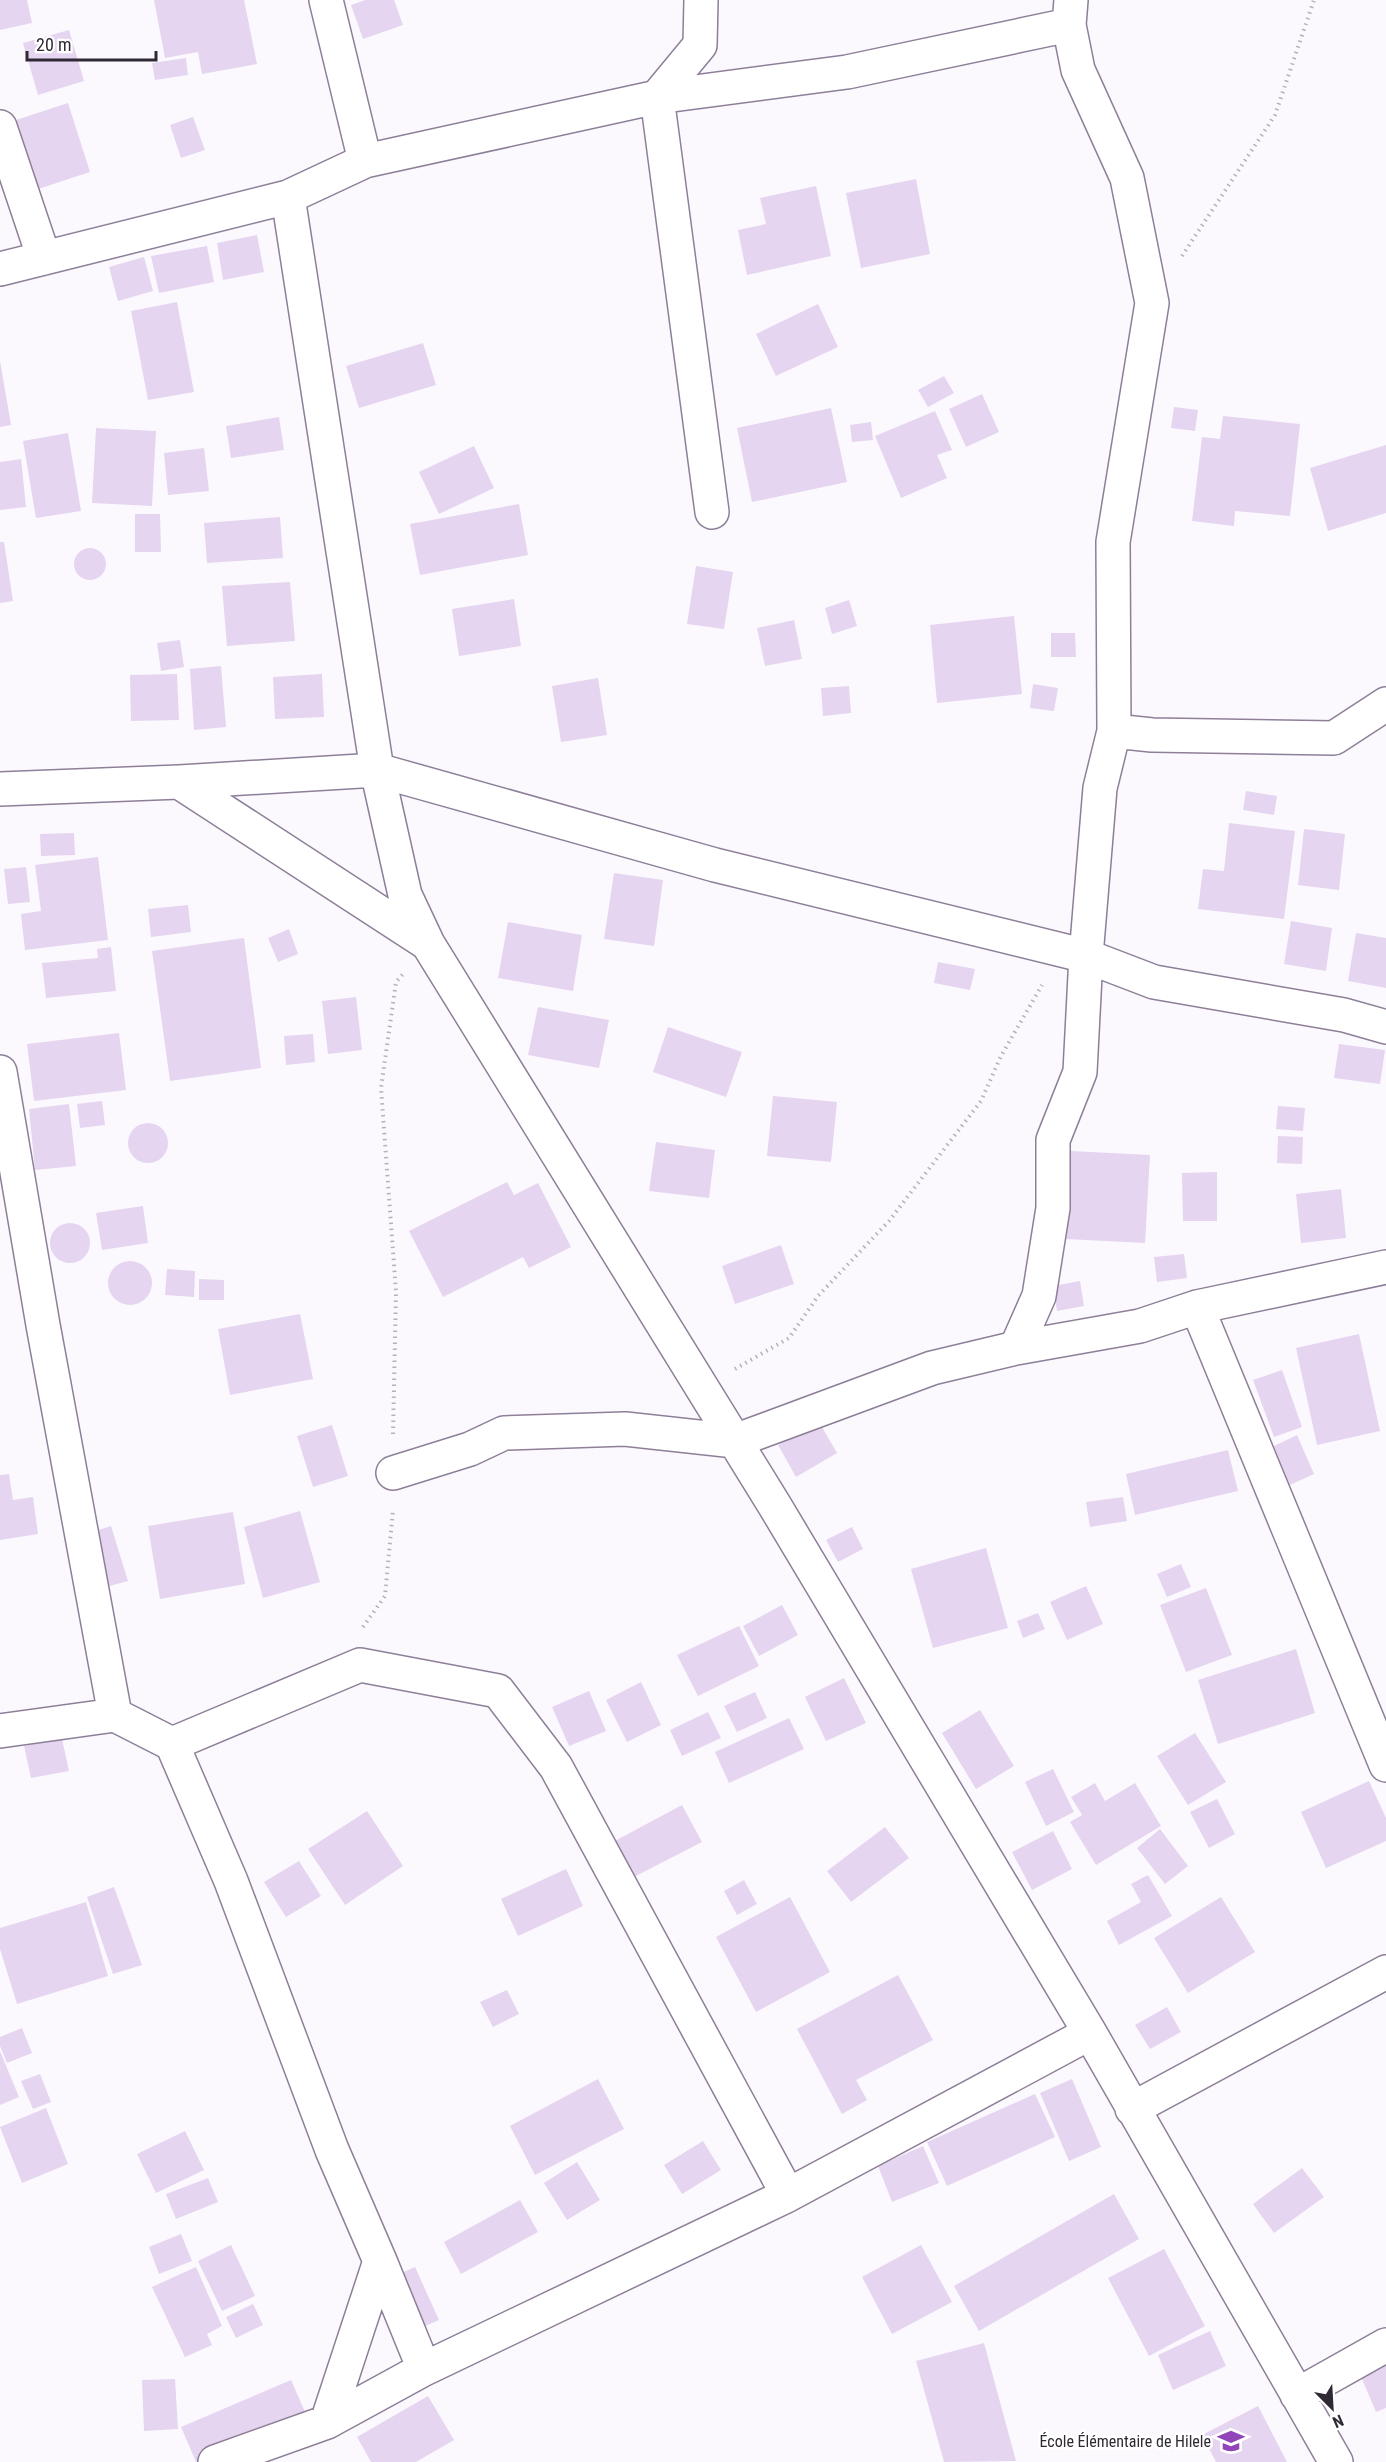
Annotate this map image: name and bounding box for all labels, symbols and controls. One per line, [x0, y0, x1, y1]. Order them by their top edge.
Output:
scale bar [27, 24, 156, 62]
text: 20 m [36, 34, 71, 55]
north arrow [1302, 2378, 1362, 2438]
text: N [1330, 2411, 1346, 2432]
school or university icon: École Élémentaire de Hilele [1216, 2426, 1246, 2456]
place label: École Élémentaire de Hilele [1039, 2432, 1211, 2451]

